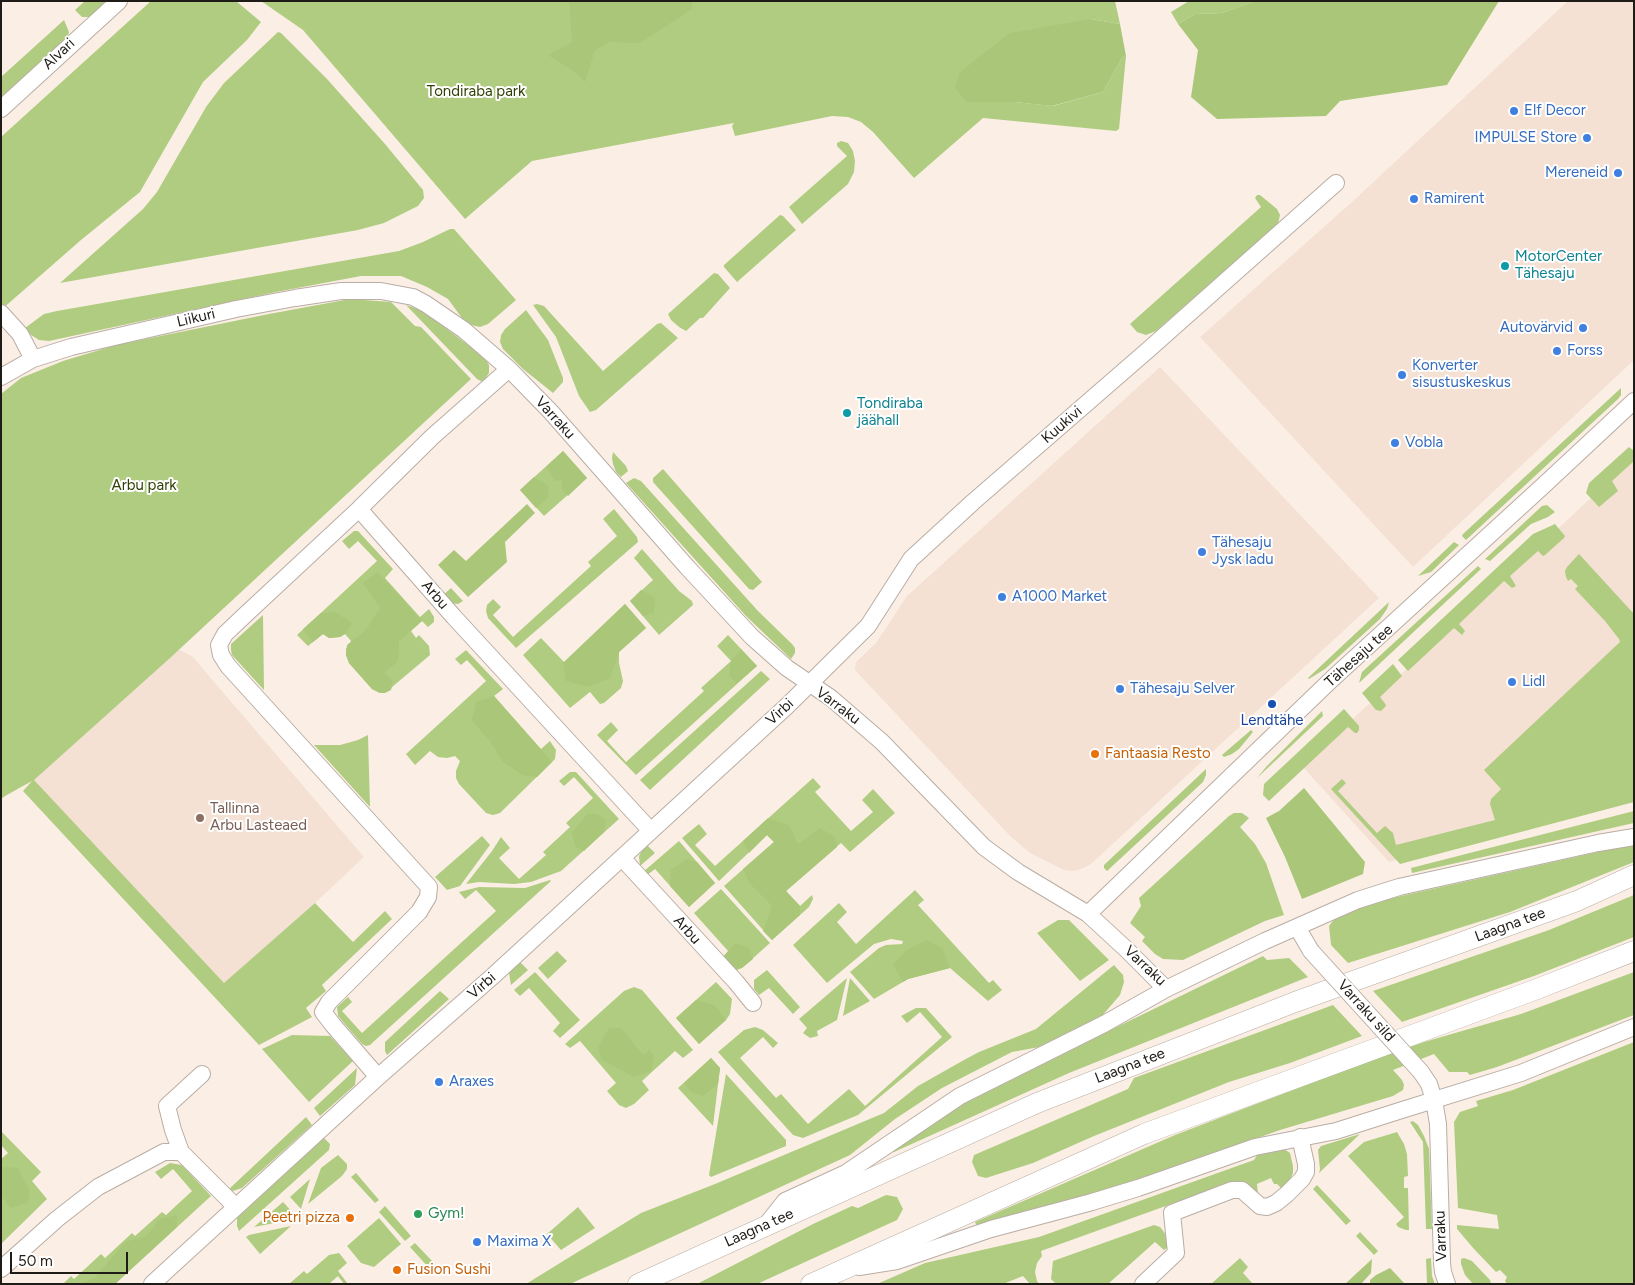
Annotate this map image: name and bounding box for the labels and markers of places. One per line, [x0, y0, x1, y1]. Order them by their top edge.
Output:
place label: Elf Decor [1524, 102, 1586, 120]
marker: Elf Decor [1508, 105, 1520, 117]
place label: IMPULSE Store [1475, 129, 1577, 147]
marker: IMPULSE Store [1581, 132, 1593, 144]
place label: Mereneid [1545, 164, 1608, 182]
marker: Mereneid [1612, 167, 1624, 179]
place label: Ramirent [1424, 190, 1485, 208]
marker: Ramirent [1408, 193, 1420, 205]
place label: MotorCenter Tähesaju [1515, 248, 1602, 283]
marker: MotorCenter Tähesaju [1499, 260, 1511, 272]
place label: Autovärvid [1500, 319, 1573, 337]
marker: Autovärvid [1577, 322, 1589, 334]
place label: Forss [1567, 342, 1603, 360]
marker: Forss [1551, 345, 1563, 357]
place label: Konverter sisustuskeskus [1412, 357, 1511, 392]
marker: Konverter sisustuskeskus [1396, 369, 1408, 381]
place label: Tondiraba jäähall [857, 395, 923, 430]
marker: Tondiraba jäähall [841, 407, 853, 419]
place label: Vobla [1405, 434, 1443, 452]
marker: Vobla [1389, 437, 1401, 449]
place label: Tähesaju Jysk ladu [1212, 534, 1274, 569]
marker: Tähesaju Jysk ladu [1196, 546, 1208, 558]
place label: A1000 Market [1012, 588, 1107, 606]
marker: A1000 Market [996, 591, 1008, 603]
place label: Lidl [1522, 673, 1545, 691]
marker: Lidl [1506, 676, 1518, 688]
place label: Tähesaju Selver [1130, 680, 1235, 698]
marker: Tähesaju Selver [1114, 683, 1126, 695]
marker: Lendtähe [1266, 698, 1278, 710]
place label: Lendtähe [1240, 712, 1304, 730]
place label: Fantaasia Resto [1105, 745, 1211, 763]
marker: Fantaasia Resto [1089, 748, 1101, 760]
place label: Tallinna Arbu Lasteaed [210, 800, 307, 835]
marker: Tallinna Arbu Lasteaed [194, 812, 206, 824]
place label: Araxes [449, 1073, 494, 1091]
marker: Araxes [433, 1076, 445, 1088]
place label: Gym! [428, 1205, 465, 1223]
marker: Gym! [412, 1208, 424, 1220]
place label: Peetri pizza [262, 1209, 340, 1227]
marker: Peetri pizza [344, 1212, 356, 1224]
place label: Maxima X [487, 1233, 551, 1251]
marker: Maxima X [471, 1236, 483, 1248]
place label: Fusion Sushi [407, 1261, 491, 1279]
marker: Fusion Sushi [391, 1264, 403, 1276]

